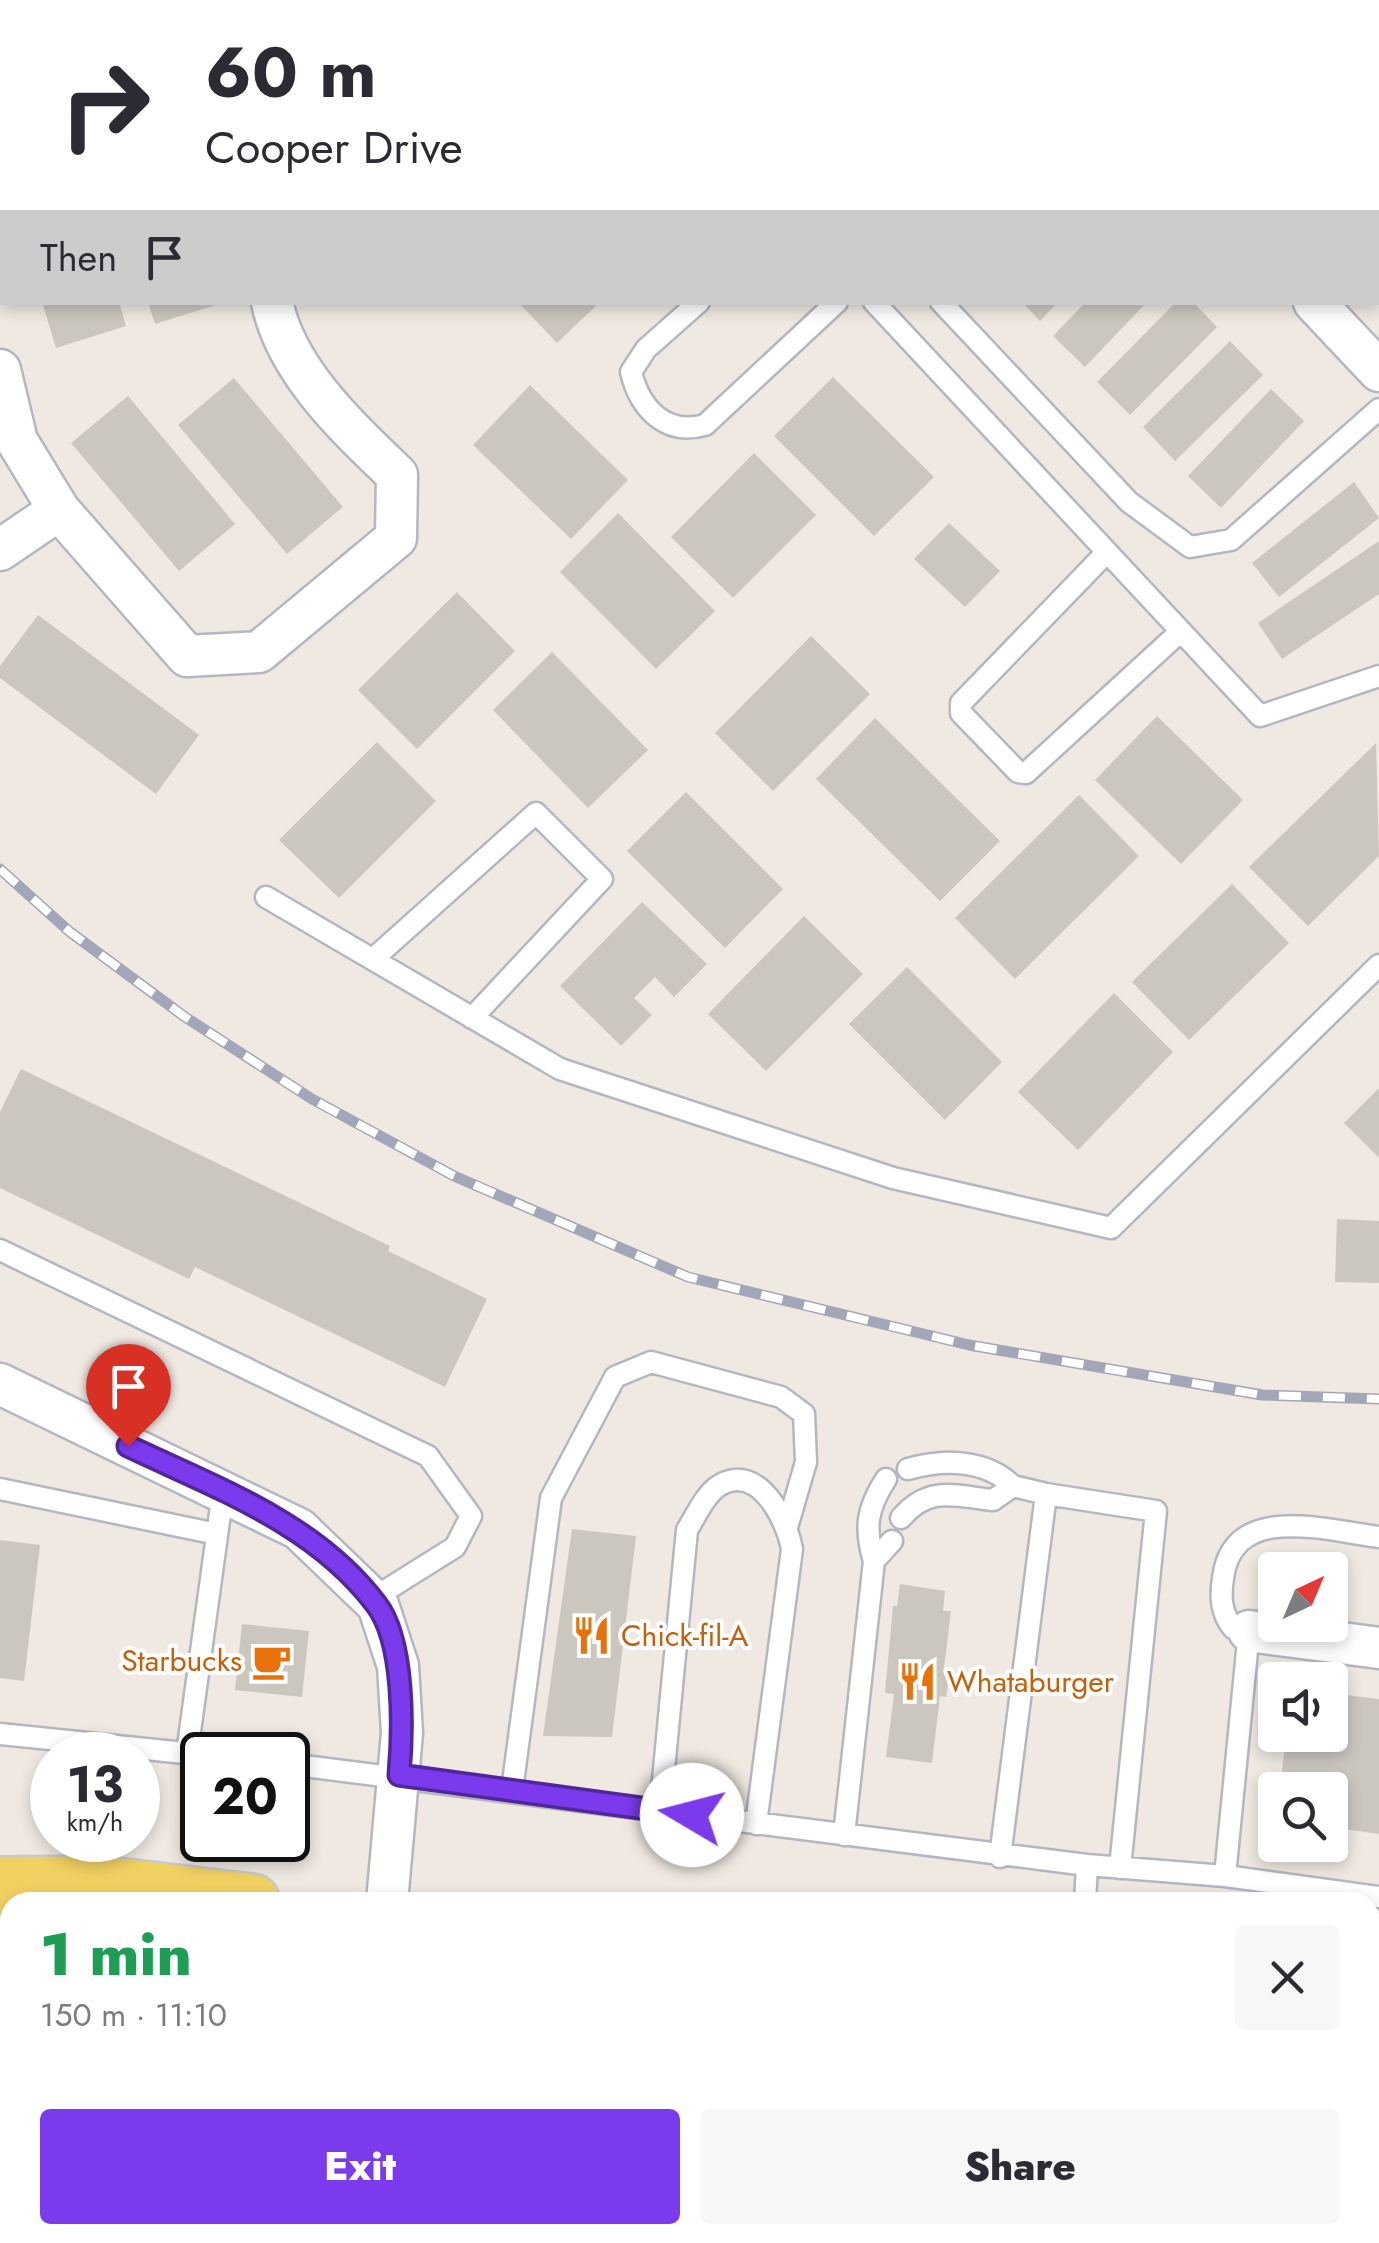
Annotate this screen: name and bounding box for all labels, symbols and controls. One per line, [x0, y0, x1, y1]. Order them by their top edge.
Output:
text: 60 m [205, 22, 377, 123]
icon: right [40, 40, 170, 170]
text: Cooper Drive [205, 115, 463, 180]
text: Then [40, 230, 117, 285]
icon: arrive [137, 230, 192, 285]
pin [86, 1344, 171, 1447]
icon: arrive [101, 1359, 156, 1414]
north arrow [1258, 1552, 1348, 1642]
map controls [1258, 1552, 1348, 1862]
place label: Chick-fil-A [621, 1614, 749, 1657]
restaurant icon: Chick-fil-A [570, 1615, 612, 1657]
place label: Starbucks [121, 1639, 242, 1682]
cafe icon: Starbucks [251, 1640, 293, 1682]
place label: Whataburger [947, 1660, 1115, 1703]
restaurant icon: Whataburger [896, 1661, 938, 1703]
button: sound [1258, 1662, 1348, 1752]
speed limit sign: 20 [180, 1732, 310, 1862]
text: 13 [67, 1748, 123, 1821]
position arrow [640, 1763, 744, 1867]
button: search [1258, 1772, 1348, 1862]
text: km/h [67, 1804, 123, 1840]
text: 1 min [40, 1911, 192, 1998]
button: close [1235, 1925, 1340, 2030]
text: 150 m · 11:10 [40, 1992, 227, 2038]
button: Exit [40, 2109, 680, 2224]
button: Share [700, 2109, 1340, 2224]

